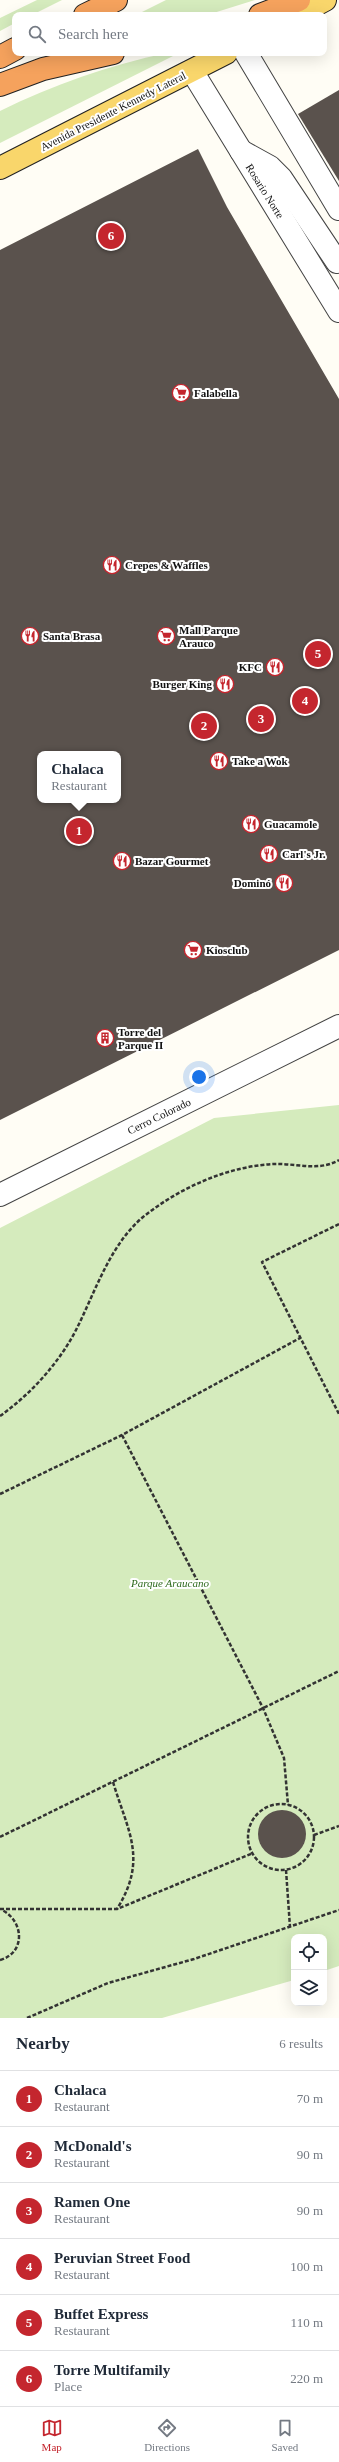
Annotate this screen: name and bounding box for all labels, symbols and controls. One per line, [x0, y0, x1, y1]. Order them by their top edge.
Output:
search box [12, 12, 327, 56]
icon: search [26, 23, 48, 45]
text: Search here [58, 26, 128, 42]
street label: Avenida Presidente Kennedy Lateral [38, 69, 188, 153]
street label: Rosario Norte [243, 162, 287, 221]
pin: 6 [98, 221, 124, 251]
supermarket icon: Falabella [171, 383, 191, 403]
place label: Falabella [194, 387, 238, 399]
restaurant icon: Crepes & Waffles [102, 555, 122, 575]
place label: Crepes & Waffles [125, 559, 208, 571]
place label: Mall Parque Arauco [179, 624, 238, 649]
restaurant icon: Santa Brasa [20, 626, 40, 646]
supermarket icon: Mall Parque Arauco [156, 626, 176, 646]
place label: Santa Brasa [43, 630, 101, 642]
pin: 5 [305, 639, 331, 669]
restaurant icon: KFC [265, 657, 285, 677]
place label: KFC [239, 661, 262, 673]
restaurant icon: Burger King [215, 674, 235, 694]
place label: Burger King [153, 678, 212, 690]
pin: 4 [292, 686, 318, 716]
pin: 3 [248, 704, 274, 734]
pin: 2 [191, 711, 217, 741]
popup [37, 751, 121, 803]
restaurant icon: Take a Wok [209, 751, 229, 771]
place label: Take a Wok [232, 755, 289, 767]
text: Chalaca [51, 761, 104, 777]
text: Restaurant [51, 778, 107, 793]
restaurant icon: Guacamole [241, 814, 261, 834]
pin: 1 [66, 816, 92, 846]
place label: Guacamole [264, 818, 317, 830]
restaurant icon: Carl's Jr. [259, 844, 279, 864]
place label: Carl's Jr. [282, 848, 326, 860]
restaurant icon: Bazar Gourmet [112, 851, 132, 871]
place label: Bazar Gourmet [135, 855, 209, 867]
restaurant icon: Dominó [274, 873, 294, 893]
place label: Dominó [234, 877, 271, 889]
supermarket icon: Kiosclub [183, 940, 203, 960]
place label: Kiosclub [206, 944, 248, 956]
place label: Torre del Parque II [118, 1026, 163, 1051]
building icon: Torre del Parque II [95, 1028, 115, 1048]
your location [189, 1067, 209, 1087]
street label: Cerro Colorado [125, 1095, 193, 1136]
park label: Parque Araucano [130, 1577, 209, 1589]
map controls [291, 1934, 327, 2006]
button: locate [291, 1934, 327, 1970]
button: layers [291, 1970, 327, 2006]
text: Nearby [16, 2034, 70, 2053]
text: 6 results [279, 2036, 323, 2051]
text: Chalaca [54, 2082, 107, 2098]
text: 1 [26, 2091, 32, 2106]
text: 70 m [297, 2091, 323, 2106]
text: Restaurant [54, 2099, 110, 2114]
text: McDonald's [54, 2138, 132, 2154]
text: 2 [26, 2147, 32, 2162]
text: 90 m [297, 2147, 323, 2162]
text: Restaurant [54, 2155, 110, 2170]
text: Ramen One [54, 2194, 130, 2210]
text: 3 [26, 2203, 32, 2218]
text: 90 m [297, 2203, 323, 2218]
text: Restaurant [54, 2211, 110, 2226]
text: Peruvian Street Food [54, 2250, 190, 2266]
text: 4 [26, 2259, 32, 2274]
text: 100 m [290, 2259, 323, 2274]
text: Restaurant [54, 2267, 110, 2282]
text: Buffet Express [54, 2306, 148, 2322]
text: 5 [26, 2315, 32, 2330]
text: 110 m [291, 2315, 323, 2330]
text: Restaurant [54, 2323, 110, 2338]
text: Torre Multifamily [54, 2362, 170, 2378]
text: 6 [26, 2371, 32, 2386]
text: 220 m [290, 2371, 323, 2386]
text: Place [54, 2379, 82, 2394]
tab: Map [41, 2417, 63, 2453]
tab: Directions [144, 2417, 190, 2453]
tab: Saved [271, 2417, 298, 2453]

